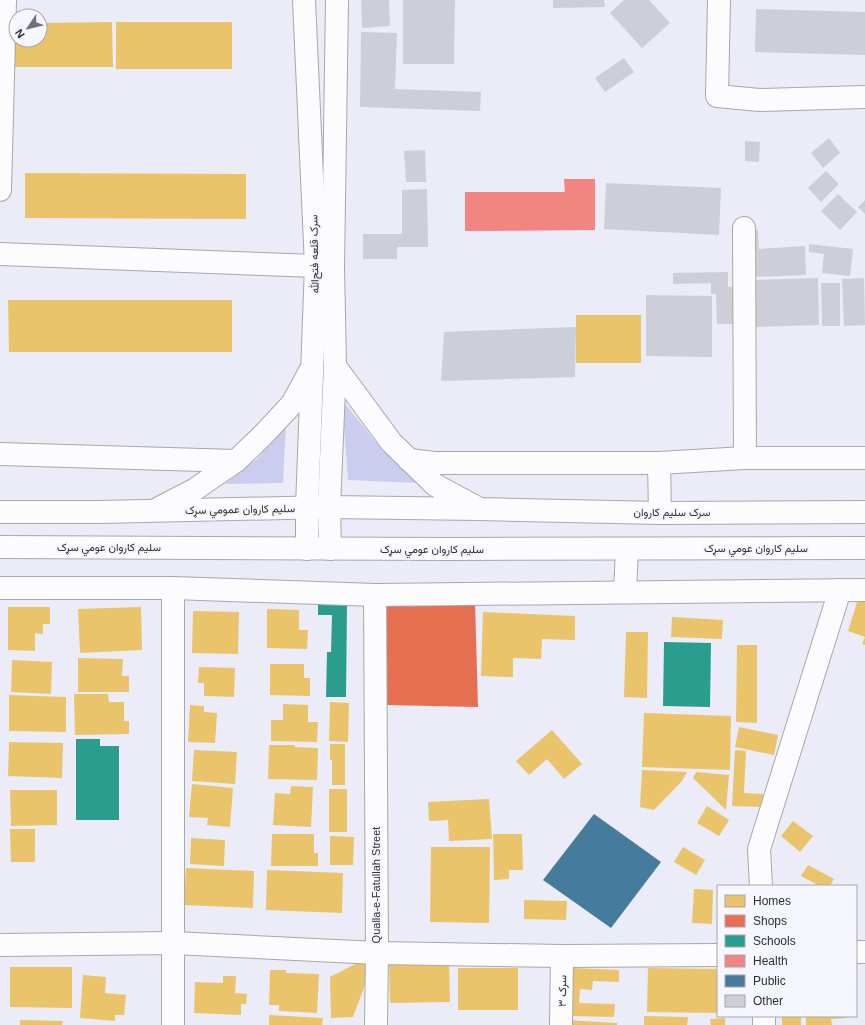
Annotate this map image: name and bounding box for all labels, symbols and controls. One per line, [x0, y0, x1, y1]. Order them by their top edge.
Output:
north arrow [8, 8, 48, 48]
text: N [13, 27, 27, 40]
street label: سرک قلعه فتح‌الله [307, 214, 323, 293]
street label: سلیم کاروان عمومي سړک [185, 502, 296, 520]
street label: سرک سلیم کاروان [633, 506, 711, 520]
street label: سلیم کاروان عومي سړک [57, 541, 161, 557]
street label: سلیم کاروان عومي سړک [704, 542, 808, 558]
street label: سلیم کاروان عومي سړک [380, 543, 484, 559]
street label: Qualla-e-Fatullah Street [370, 827, 382, 943]
legend [717, 885, 857, 1017]
text: Homes [753, 894, 791, 908]
text: Shops [753, 914, 787, 928]
text: Schools [753, 934, 796, 948]
text: Health [753, 954, 788, 968]
text: Public [753, 974, 786, 988]
street label: سرک ۳ [556, 975, 569, 1007]
text: Other [753, 994, 783, 1008]

